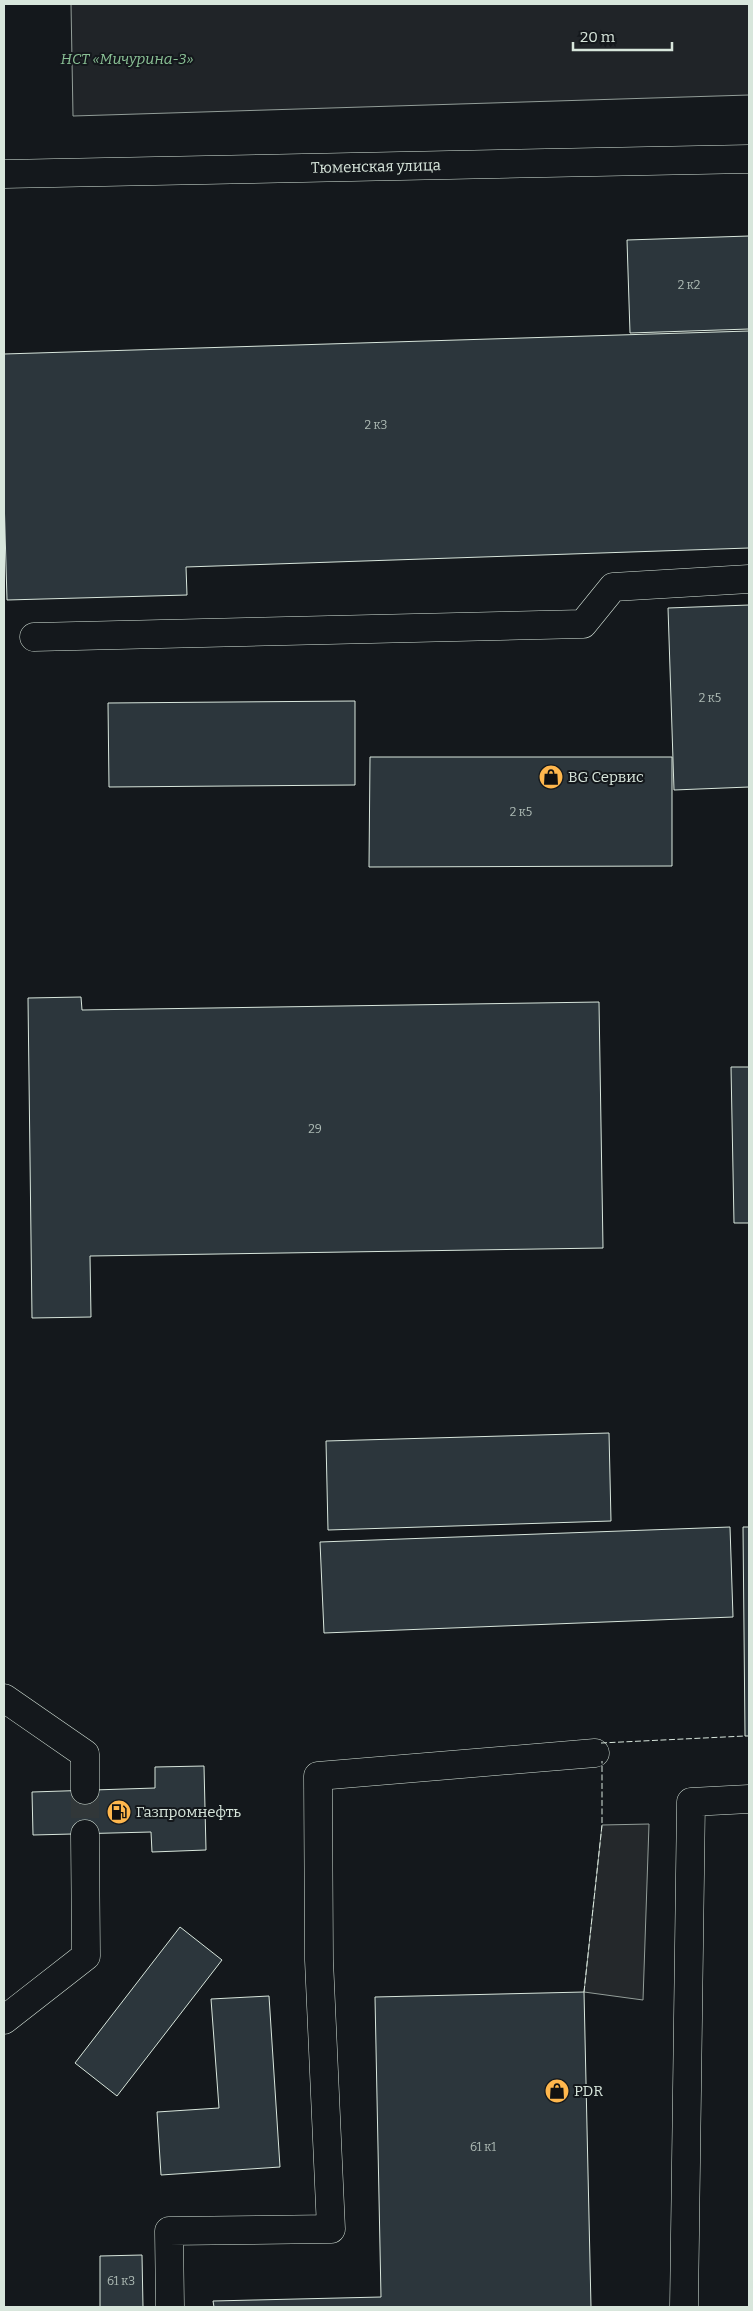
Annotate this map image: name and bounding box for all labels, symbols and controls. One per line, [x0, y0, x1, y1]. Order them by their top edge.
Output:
scale bar [573, 20, 672, 52]
text: 20 m [580, 28, 616, 46]
park label: НСТ «Мичурина-3» [61, 50, 193, 68]
street label: Тюменская улица [311, 156, 441, 177]
house number: 2 к2 [678, 278, 700, 292]
house number: 2 к3 [365, 418, 388, 432]
house number: 2 к5 [699, 691, 721, 705]
shop icon: BG Сервис [538, 764, 564, 790]
place label: BG Сервис [568, 768, 644, 786]
house number: 2 к5 [510, 805, 532, 819]
house number: 29 [308, 1122, 322, 1136]
fuel station icon: Газпромнефть [106, 1799, 132, 1825]
place label: Газпромнефть [136, 1803, 241, 1821]
shop icon: PDR [544, 2078, 570, 2104]
place label: PDR [574, 2082, 603, 2100]
house number: 61 к1 [470, 2140, 496, 2154]
house number: 61 к3 [107, 2274, 135, 2288]

